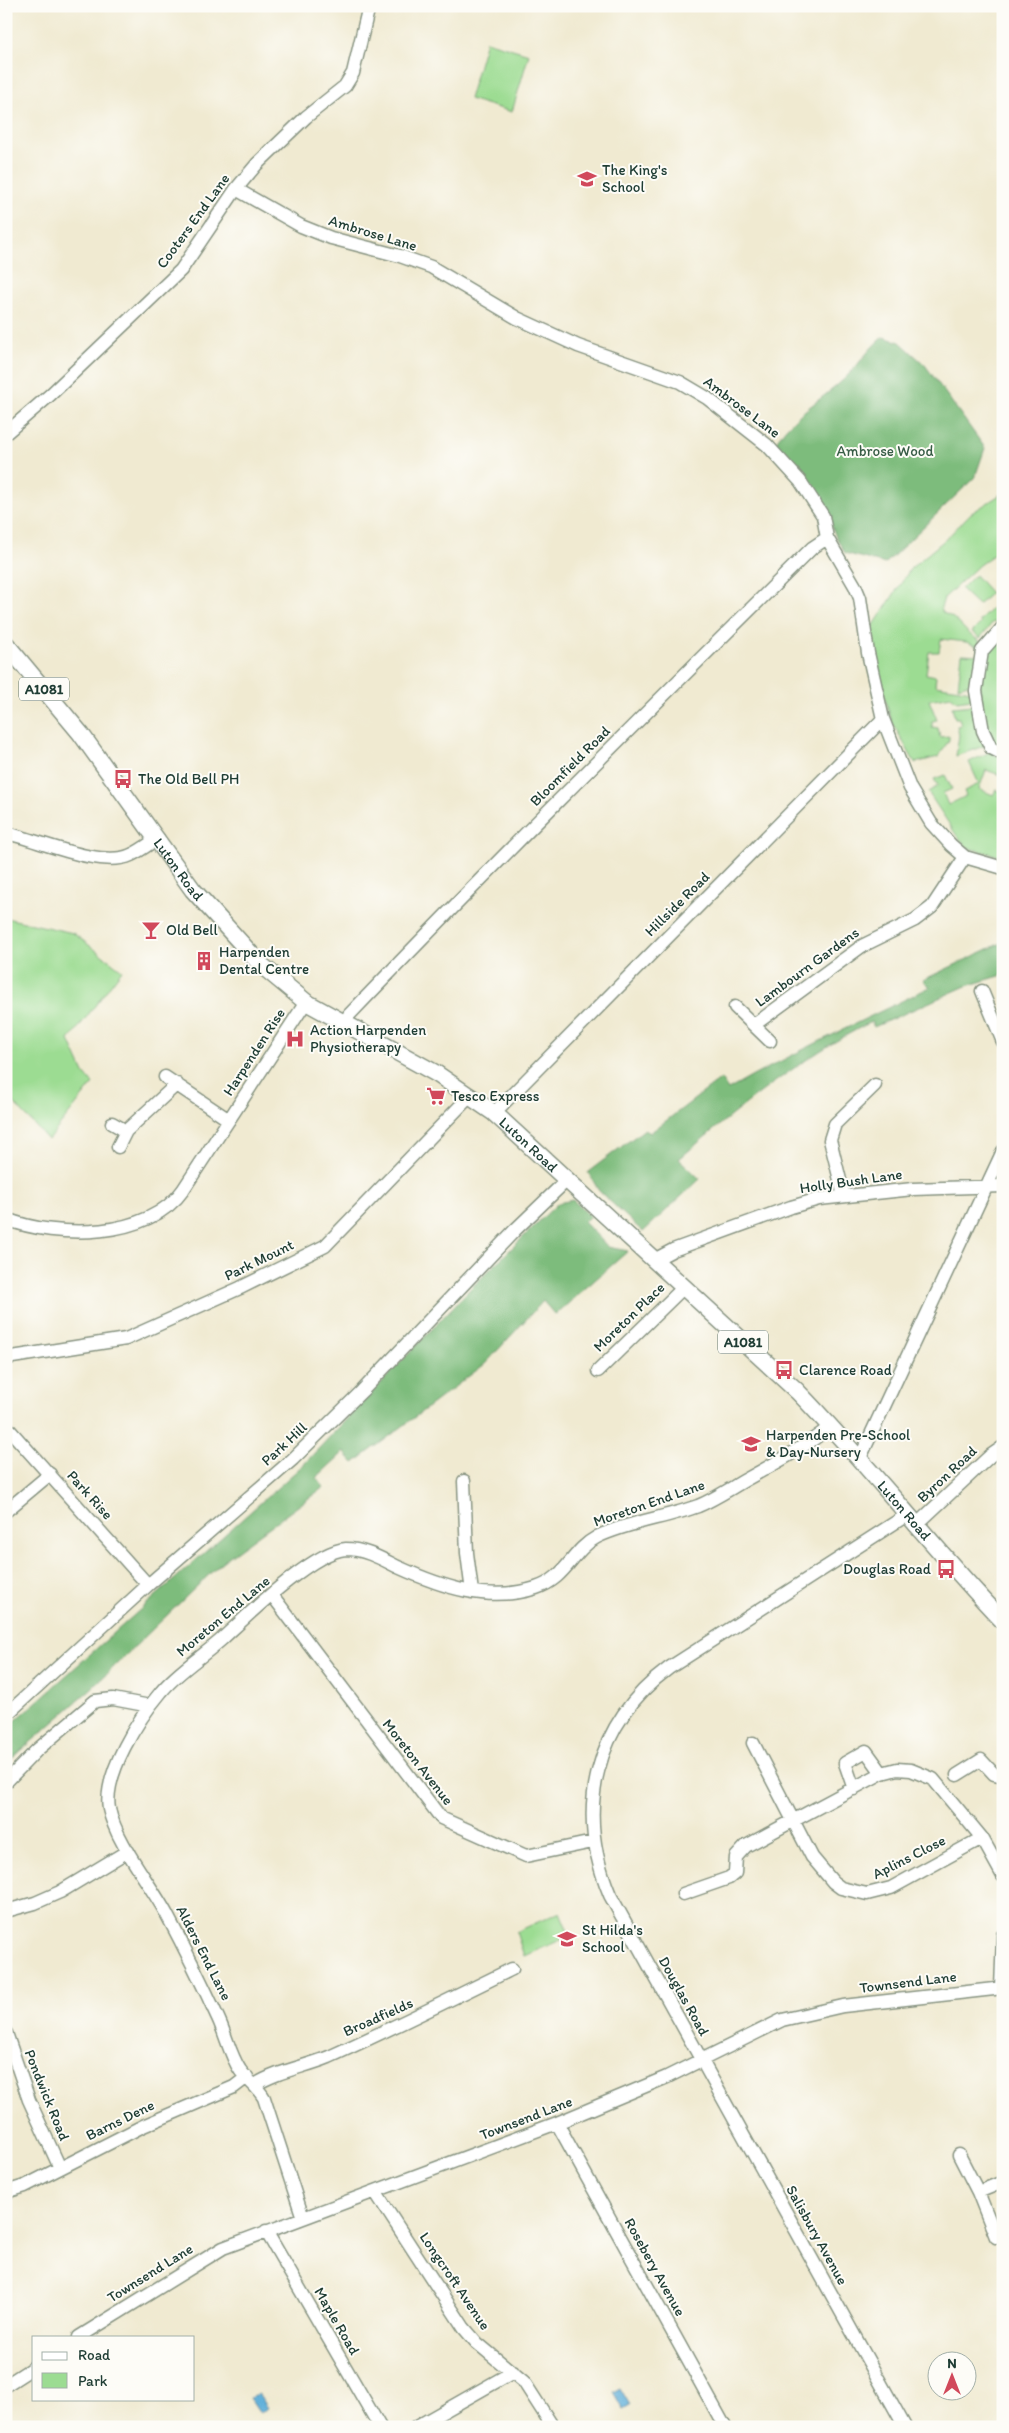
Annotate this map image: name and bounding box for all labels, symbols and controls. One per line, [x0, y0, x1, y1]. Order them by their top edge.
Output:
place label: The King's School [602, 161, 668, 196]
school or university icon: The King's School [576, 168, 598, 190]
street label: Cooters End Lane [153, 170, 233, 272]
street label: Ambrose Lane [327, 211, 419, 255]
street label: Ambrose Lane [700, 372, 784, 442]
park label: Ambrose Wood [837, 442, 933, 460]
road number: A1081 [19, 678, 69, 701]
street label: Bloomfield Road [526, 722, 614, 810]
bus stop icon: The Old Bell PH [112, 768, 134, 790]
place label: The Old Bell PH [138, 770, 239, 788]
street label: Luton Road [150, 834, 207, 905]
street label: Hillside Road [641, 868, 713, 940]
bar icon: Old Bell [140, 919, 162, 941]
place label: Old Bell [166, 921, 219, 939]
street label: Lambourn Gardens [752, 923, 863, 1011]
place label: Harpenden Dental Centre [219, 943, 309, 978]
building icon: Harpenden Dental Centre [193, 950, 215, 972]
street label: Harpenden Rise [219, 1005, 289, 1099]
place label: Action Harpenden Physiotherapy [310, 1021, 426, 1056]
hospital icon: Action Harpenden Physiotherapy [284, 1028, 306, 1050]
supermarket icon: Tesco Express [425, 1085, 447, 1107]
place label: Tesco Express [451, 1087, 540, 1105]
street label: Luton Road [495, 1113, 562, 1176]
street label: Holly Bush Lane [799, 1165, 903, 1197]
street label: Park Mount [221, 1235, 297, 1285]
street label: Moreton Place [590, 1278, 668, 1356]
road number: A1081 [718, 1330, 768, 1354]
bus stop icon: Clarence Road [773, 1359, 795, 1381]
place label: Clarence Road [799, 1361, 892, 1379]
street label: Park Hill [258, 1418, 311, 1470]
place label: Harpenden Pre-School & Day-Nursery [766, 1426, 911, 1461]
school or university icon: Harpenden Pre-School & Day-Nursery [740, 1433, 762, 1455]
street label: Byron Road [913, 1441, 981, 1506]
street label: Park Rise [63, 1467, 117, 1523]
street label: Moreton End Lane [591, 1475, 707, 1531]
street label: Luton Road [873, 1477, 935, 1544]
bus stop icon: Douglas Road [935, 1558, 957, 1580]
place label: Douglas Road [843, 1560, 932, 1578]
street label: Moreton End Lane [172, 1572, 274, 1660]
street label: Moreton Avenue [379, 1715, 457, 1809]
street label: Aplins Close [869, 1831, 949, 1883]
street label: Alders End Lane [172, 1903, 236, 2003]
place label: St Hilda's School [582, 1921, 643, 1956]
school or university icon: St Hilda's School [556, 1928, 578, 1950]
street label: Douglas Road [655, 1953, 714, 2039]
street label: Townsend Lane [858, 1967, 958, 1997]
street label: Broadfields [340, 1993, 416, 2040]
street label: Pondwick Road [20, 2047, 74, 2143]
street label: Townsend Lane [477, 2092, 575, 2144]
street label: Barns Dene [83, 2096, 157, 2144]
street label: Salisbury Avenue [782, 2182, 852, 2288]
street label: Rosebery Avenue [621, 2215, 689, 2319]
street label: Longcroft Avenue [416, 2229, 494, 2333]
street label: Townsend Lane [104, 2240, 196, 2306]
street label: Maple Road [310, 2284, 364, 2358]
legend [32, 2336, 195, 2400]
text: Road [78, 2346, 111, 2364]
north arrow [926, 2350, 976, 2400]
text: N [947, 2355, 957, 2372]
text: Park [78, 2372, 108, 2390]

